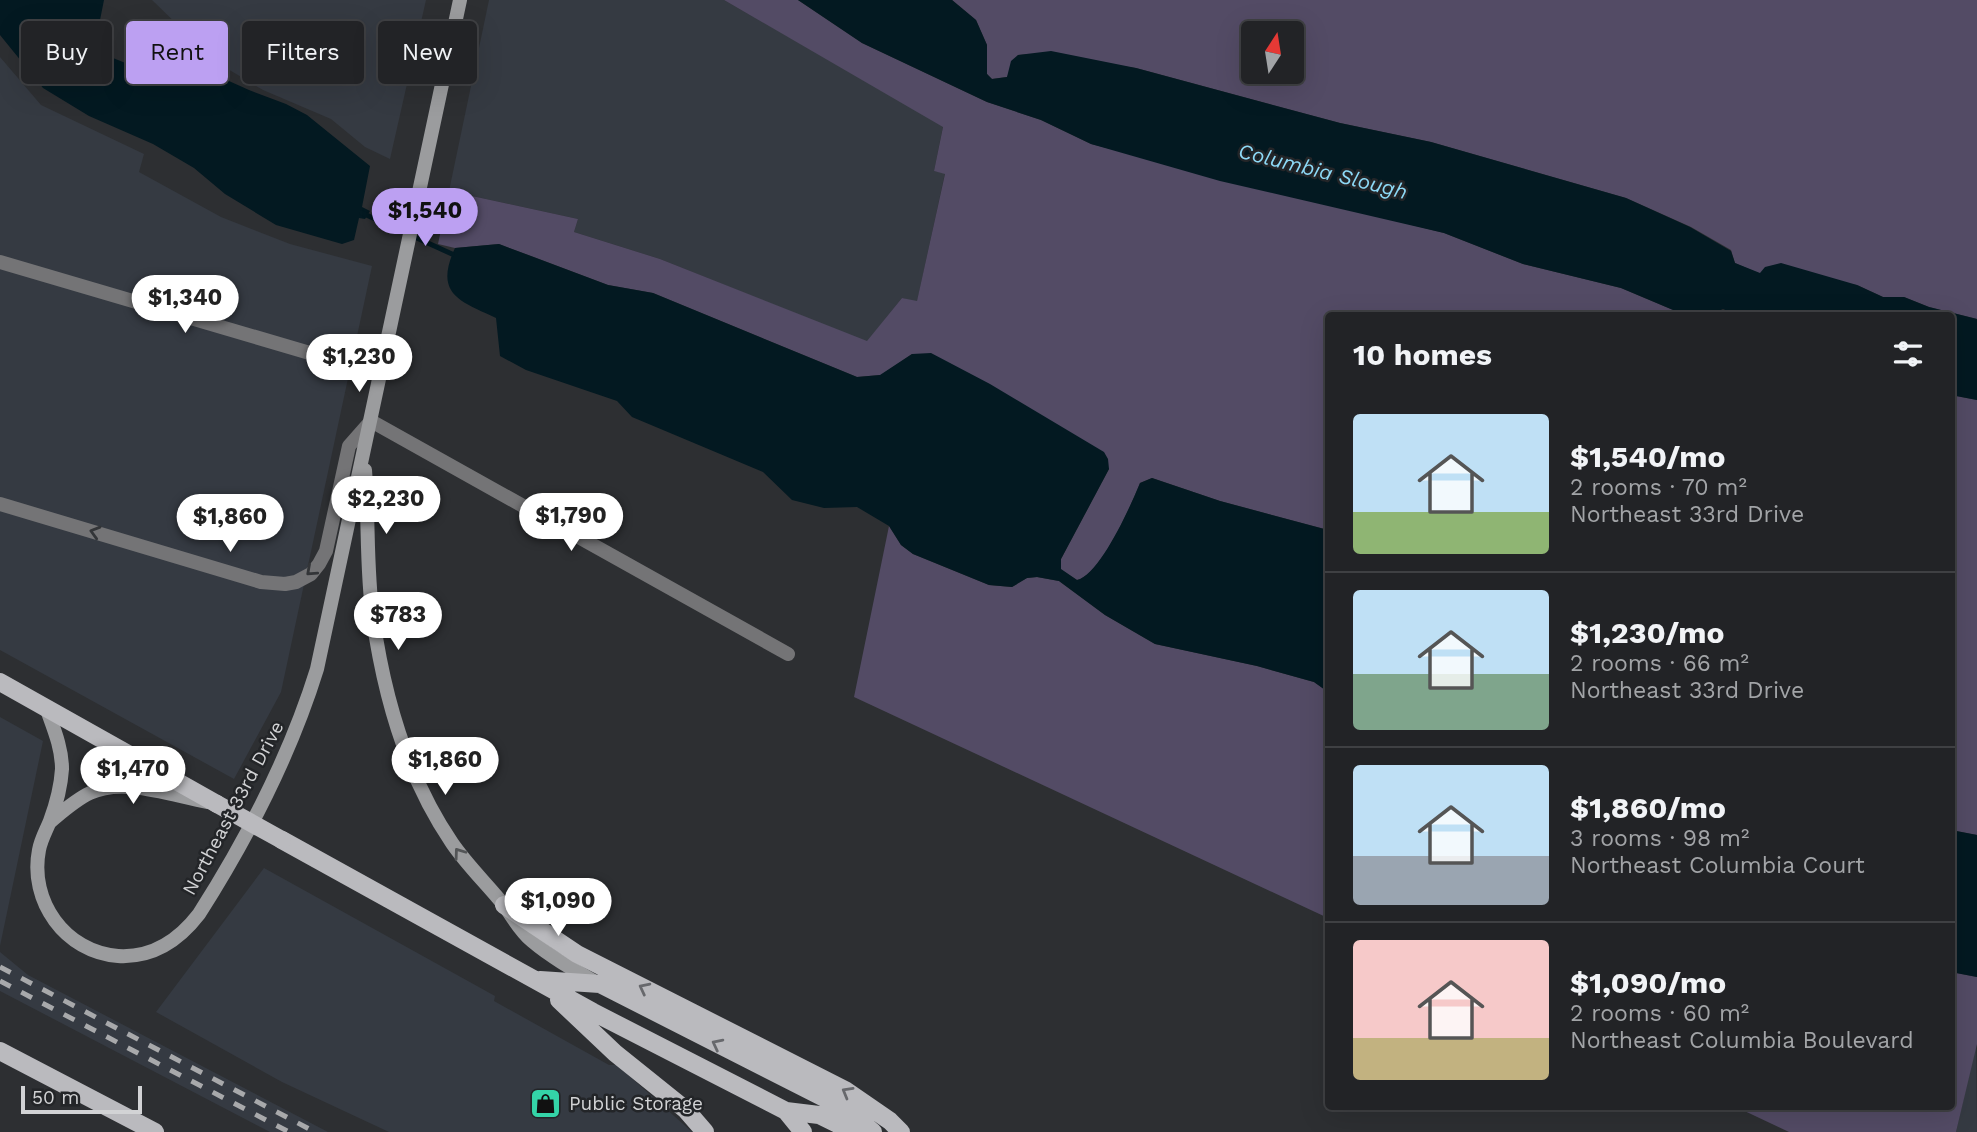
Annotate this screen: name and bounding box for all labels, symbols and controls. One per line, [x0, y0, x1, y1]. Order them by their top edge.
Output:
chip: Buy [21, 21, 112, 84]
chip: Rent [126, 21, 228, 84]
chip: Filters [242, 21, 364, 84]
chip: New [378, 21, 477, 84]
north arrow [1241, 21, 1304, 84]
map controls [1241, 21, 1304, 84]
water label: Columbia Slough [1236, 138, 1410, 204]
pin: $1,540 [368, 188, 482, 248]
text: $1,540 [388, 197, 462, 224]
pin: $1,340 [128, 276, 242, 335]
text: $1,340 [148, 284, 222, 311]
pin: $1,230 [302, 334, 416, 394]
icon: filters [1889, 335, 1927, 373]
text: 10 homes [1353, 337, 1492, 372]
text: $1,230 [322, 343, 396, 370]
text: $1,540/mo [1570, 439, 1726, 474]
icon: home [1409, 442, 1493, 526]
text: 2 rooms · 70 m² [1570, 474, 1747, 501]
pin: $2,230 [329, 476, 443, 536]
text: $2,230 [347, 485, 425, 512]
pin: $1,860 [173, 494, 287, 554]
pin: $1,790 [514, 494, 628, 553]
text: Northeast 33rd Drive [1570, 501, 1804, 528]
text: $1,790 [535, 502, 607, 529]
text: $1,860 [193, 503, 267, 530]
one-way arrow [89, 526, 101, 541]
one-way arrow [306, 563, 319, 575]
pin: $783 [357, 592, 439, 652]
text: $783 [370, 601, 426, 628]
text: $1,230/mo [1570, 615, 1724, 650]
icon: home [1409, 618, 1493, 702]
text: 2 rooms · 66 m² [1570, 650, 1749, 677]
text: Northeast 33rd Drive [1570, 677, 1804, 704]
street label: Northeast 33rd Drive [177, 717, 289, 899]
pin: $1,860 [388, 738, 502, 797]
pin: $1,470 [76, 746, 190, 806]
text: $1,860 [408, 746, 482, 773]
text: $1,470 [96, 755, 170, 782]
text: $1,860/mo [1570, 790, 1726, 825]
icon: home [1409, 793, 1493, 877]
text: 3 rooms · 98 m² [1570, 825, 1749, 852]
one-way arrow [455, 848, 468, 861]
text: Northeast Columbia Court [1570, 852, 1865, 879]
pin: $1,090 [501, 878, 615, 938]
text: $1,090 [521, 887, 595, 914]
text: $1,090/mo [1570, 965, 1726, 1000]
icon: home [1409, 968, 1493, 1052]
one-way arrow [639, 983, 651, 997]
text: 2 rooms · 60 m² [1570, 1000, 1749, 1027]
text: Northeast Columbia Boulevard [1570, 1027, 1914, 1054]
one-way arrow [712, 1038, 724, 1052]
scale bar [21, 1083, 142, 1115]
text: 50 m [32, 1086, 79, 1109]
shop icon: Public Storage [529, 1086, 563, 1120]
one-way arrow [841, 1087, 854, 1100]
place label: Public Storage [569, 1092, 703, 1115]

